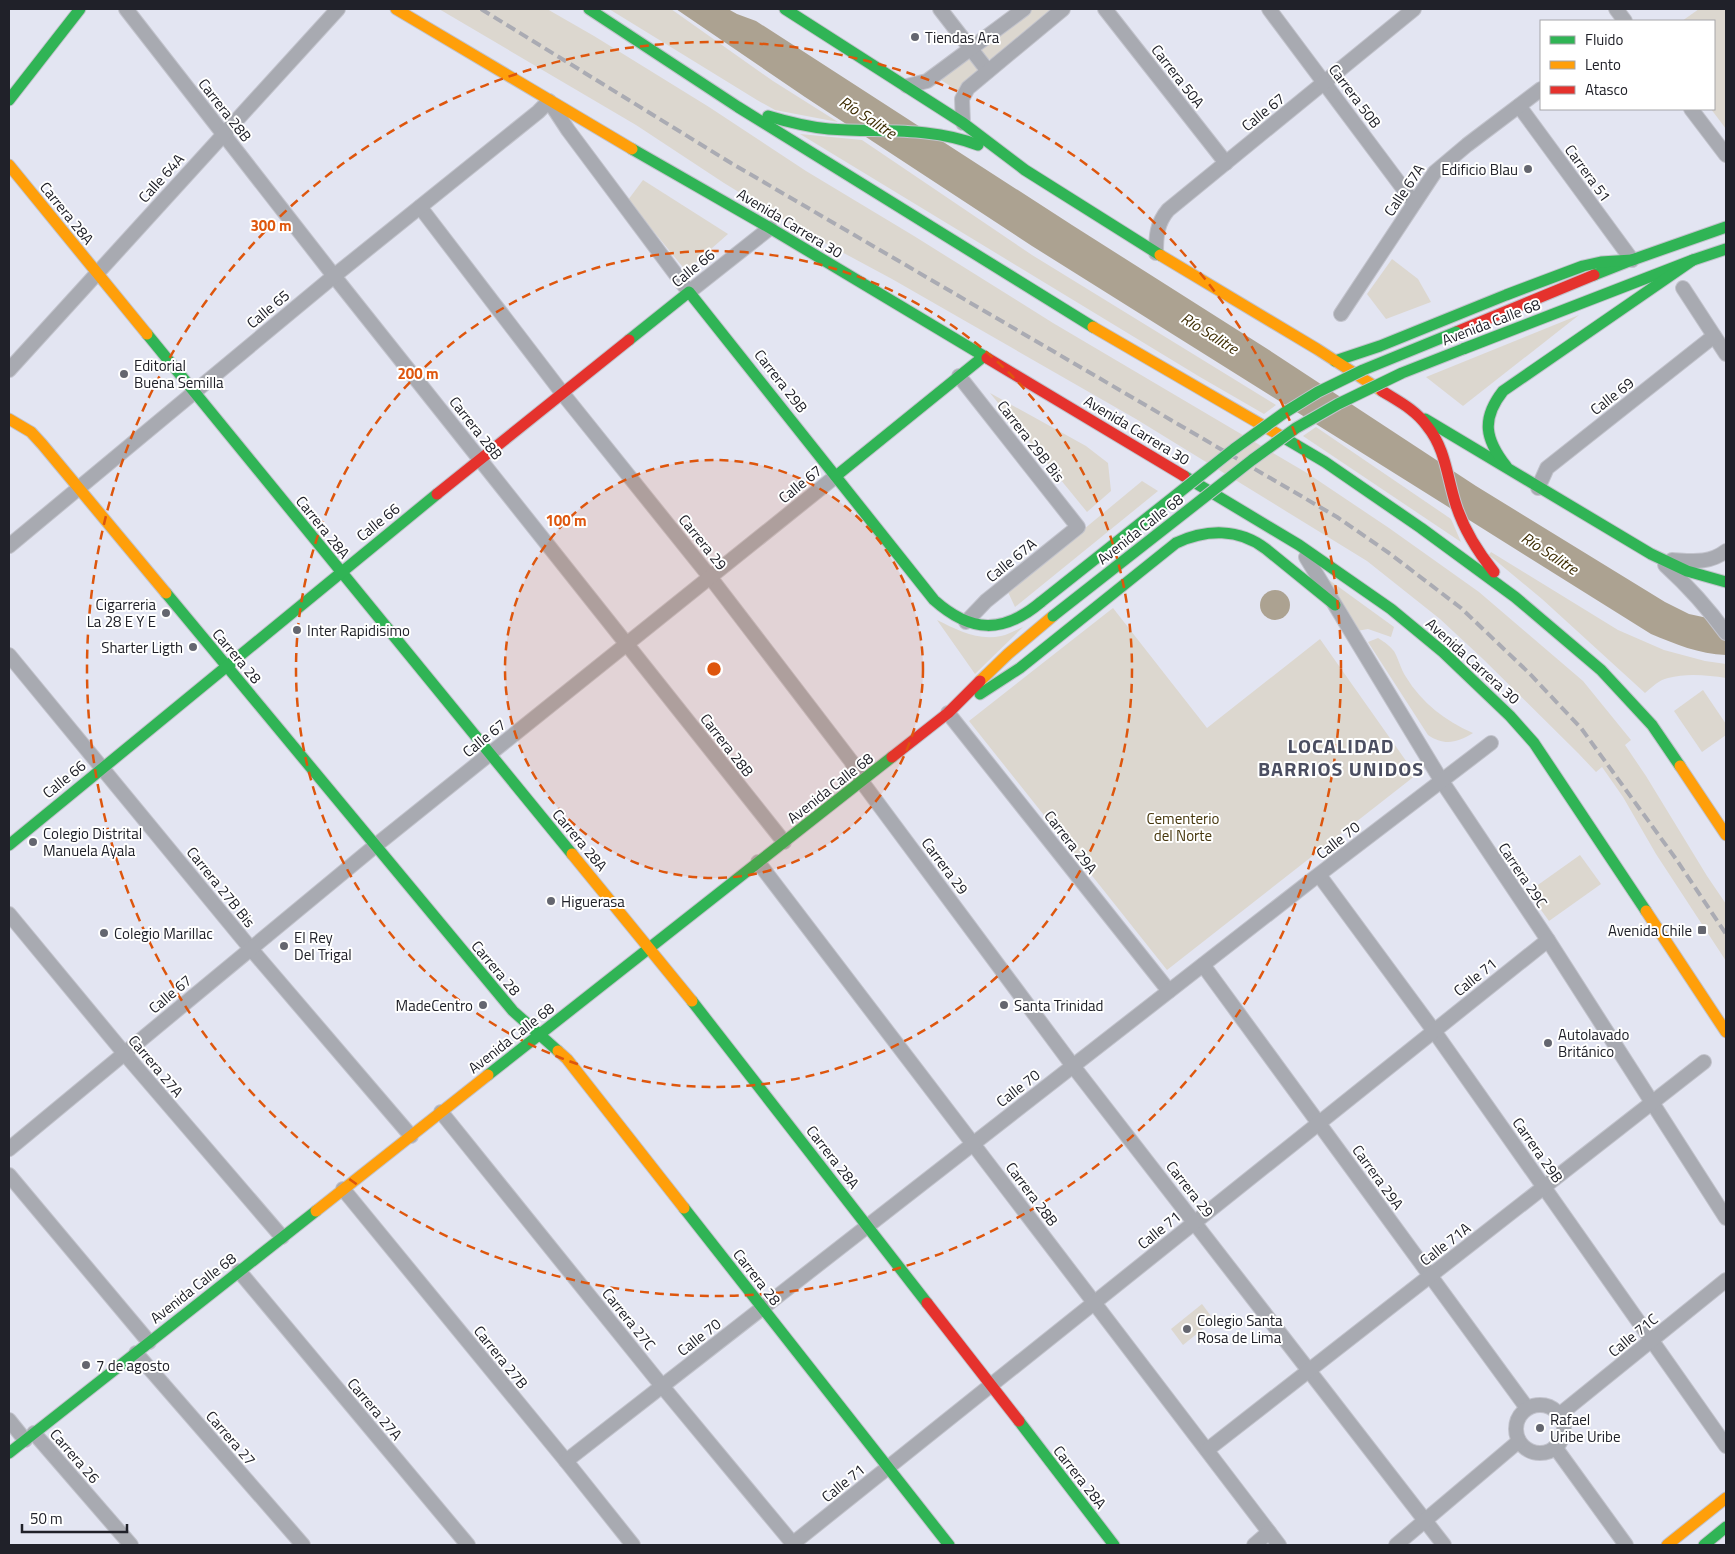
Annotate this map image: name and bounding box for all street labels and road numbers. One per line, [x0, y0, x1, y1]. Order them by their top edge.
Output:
street label: Carrera 50A [1146, 39, 1210, 113]
street label: Carrera 50B [1323, 59, 1387, 133]
street label: Carrera 28B [193, 73, 257, 147]
street label: Calle 67 [1236, 87, 1290, 137]
street label: Carrera 51 [1559, 139, 1617, 207]
street label: Calle 64A [133, 148, 189, 208]
street label: Calle 67A [1378, 159, 1430, 221]
street label: Carrera 28A [34, 177, 100, 250]
street label: Avenida Carrera 30 [733, 182, 847, 264]
street label: Calle 66 [666, 243, 720, 293]
street label: Calle 65 [241, 284, 295, 334]
street label: Avenida Calle 68 [1438, 293, 1544, 351]
street label: Carrera 29B [749, 344, 813, 418]
street label: Calle 69 [1585, 371, 1639, 421]
street label: Avenida Carrera 30 [1080, 389, 1194, 471]
street label: Carrera 28B [444, 391, 508, 465]
street label: Carrera 29B Bis [992, 395, 1070, 487]
street label: Calle 67 [773, 459, 827, 509]
street label: Avenida Calle 68 [1092, 488, 1188, 570]
street label: Carrera 28A [290, 491, 356, 564]
street label: Calle 66 [351, 497, 405, 547]
street label: Carrera 29 [673, 509, 733, 575]
street label: Calle 67A [981, 532, 1041, 588]
street label: Avenida Carrera 30 [1421, 612, 1525, 710]
street label: Carrera 28 [207, 623, 267, 689]
street label: Carrera 28B [695, 708, 759, 782]
street label: Calle 67 [457, 713, 511, 763]
street label: Avenida Calle 68 [782, 747, 878, 829]
street label: Calle 66 [37, 754, 91, 804]
street label: Carrera 28A [547, 804, 613, 876]
street label: Carrera 29A [1039, 805, 1103, 879]
street label: Calle 70 [1311, 815, 1365, 865]
street label: Carrera 29 [916, 833, 974, 899]
street label: Carrera 29C [1493, 838, 1553, 912]
street label: Carrera 27B Bis [181, 842, 261, 932]
street label: Carrera 28 [466, 935, 526, 1001]
street label: Calle 71 [1448, 952, 1502, 1002]
street label: Calle 67 [143, 969, 197, 1019]
street label: Avenida Calle 68 [463, 997, 559, 1079]
street label: Carrera 27A [123, 1030, 189, 1102]
street label: Calle 70 [991, 1063, 1045, 1113]
street label: Carrera 29B [1507, 1112, 1569, 1188]
street label: Carrera 28A [801, 1120, 865, 1194]
street label: Carrera 29A [1347, 1140, 1409, 1214]
street label: Carrera 29 [1161, 1156, 1219, 1222]
street label: Carrera 28B [1000, 1157, 1064, 1231]
street label: Calle 71 [1132, 1205, 1186, 1255]
street label: Calle 71A [1415, 1217, 1475, 1271]
street label: Carrera 28 [728, 1244, 786, 1310]
street label: Avenida Calle 68 [145, 1247, 241, 1329]
street label: Carrera 27C [597, 1283, 661, 1355]
street label: Calle 71C [1603, 1308, 1663, 1362]
street label: Calle 70 [672, 1312, 726, 1362]
street label: Carrera 27B [468, 1320, 534, 1394]
street label: Carrera 27A [342, 1373, 408, 1445]
street label: Carrera 27 [201, 1405, 261, 1471]
street label: Carrera 26 [45, 1423, 105, 1489]
street label: Carrera 28A [1048, 1440, 1112, 1514]
street label: Calle 71 [816, 1458, 870, 1508]

